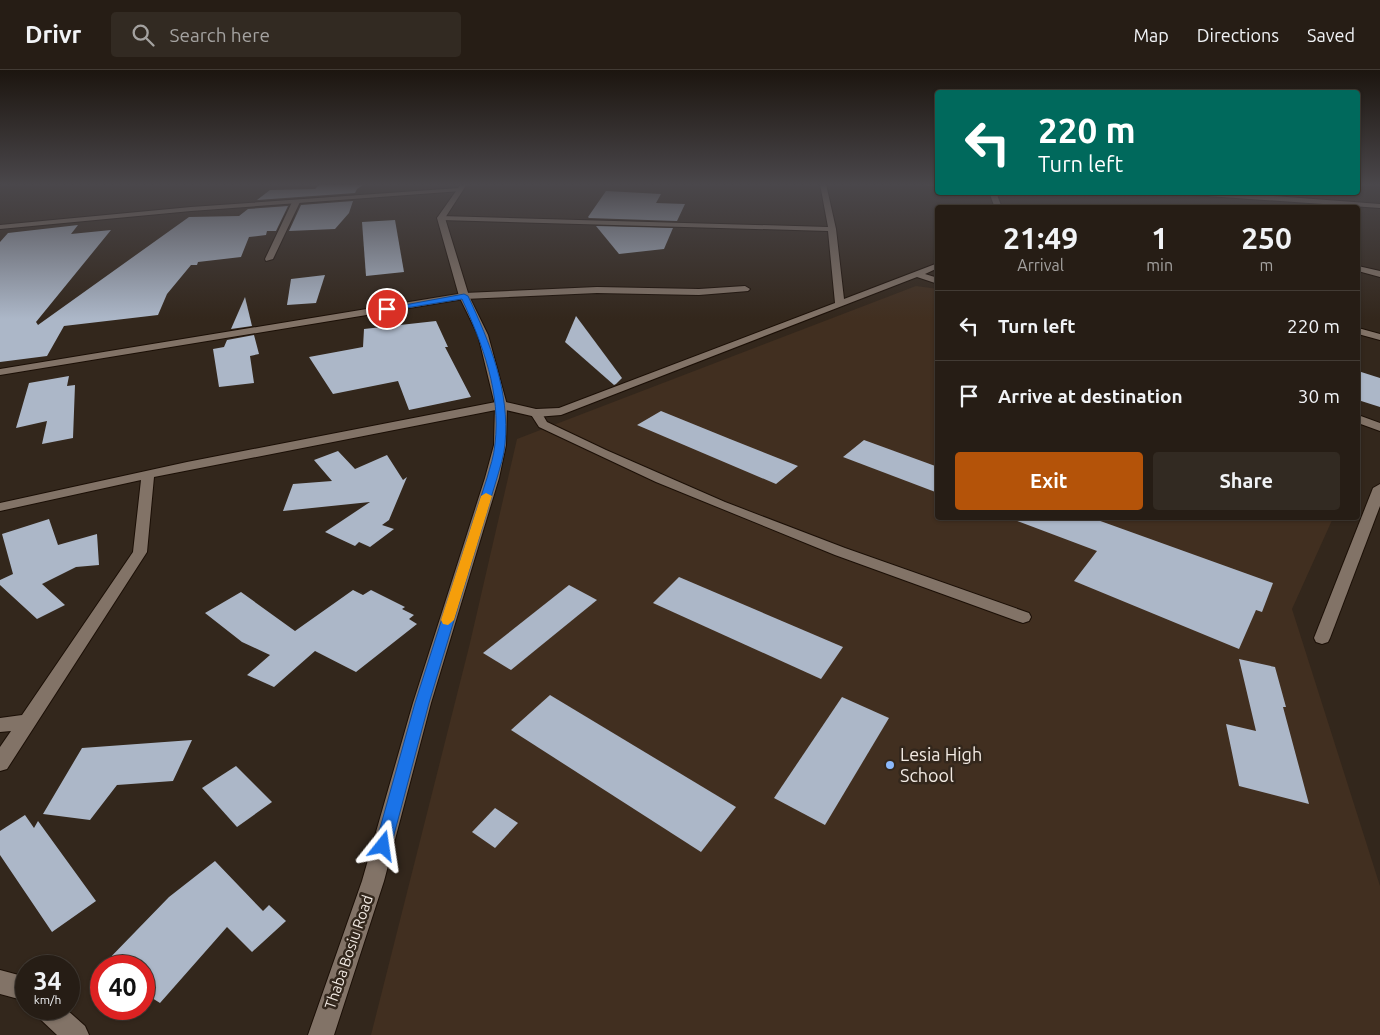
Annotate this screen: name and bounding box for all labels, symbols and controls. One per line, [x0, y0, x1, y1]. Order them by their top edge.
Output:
search box [111, 12, 461, 57]
text: Drivr [25, 21, 81, 48]
icon: search [129, 21, 157, 49]
text: Search here [169, 24, 270, 46]
text: Map [1133, 25, 1169, 45]
text: Directions [1197, 25, 1279, 45]
text: Saved [1307, 25, 1355, 45]
icon: left [955, 110, 1020, 175]
text: 220 m [1038, 110, 1136, 150]
text: Turn left [1038, 151, 1123, 176]
text: 21:49 [1003, 221, 1078, 255]
text: 1 [1151, 221, 1168, 255]
text: 250 [1241, 221, 1292, 255]
text: Arrival [1017, 256, 1064, 274]
text: min [1146, 256, 1173, 274]
text: m [1260, 256, 1273, 274]
pin [366, 288, 408, 330]
icon: arrive [373, 295, 401, 323]
icon: left [955, 312, 983, 340]
text: Turn left [998, 315, 1076, 337]
text: 220 m [1287, 315, 1340, 337]
icon: arrive [955, 382, 983, 410]
text: Arrive at destination [998, 385, 1183, 407]
text: 30 m [1298, 385, 1340, 407]
button: Exit [955, 452, 1143, 510]
button: Share [1153, 452, 1340, 510]
place label: Lesia High School [900, 744, 982, 785]
marker: Lesia High School [884, 759, 896, 771]
position arrow [356, 819, 408, 871]
street label: Thaba Bosiu Road [321, 893, 376, 1011]
speed limit sign: 40 [90, 955, 155, 1020]
text: 34 [33, 967, 62, 995]
text: km/h [34, 993, 61, 1006]

